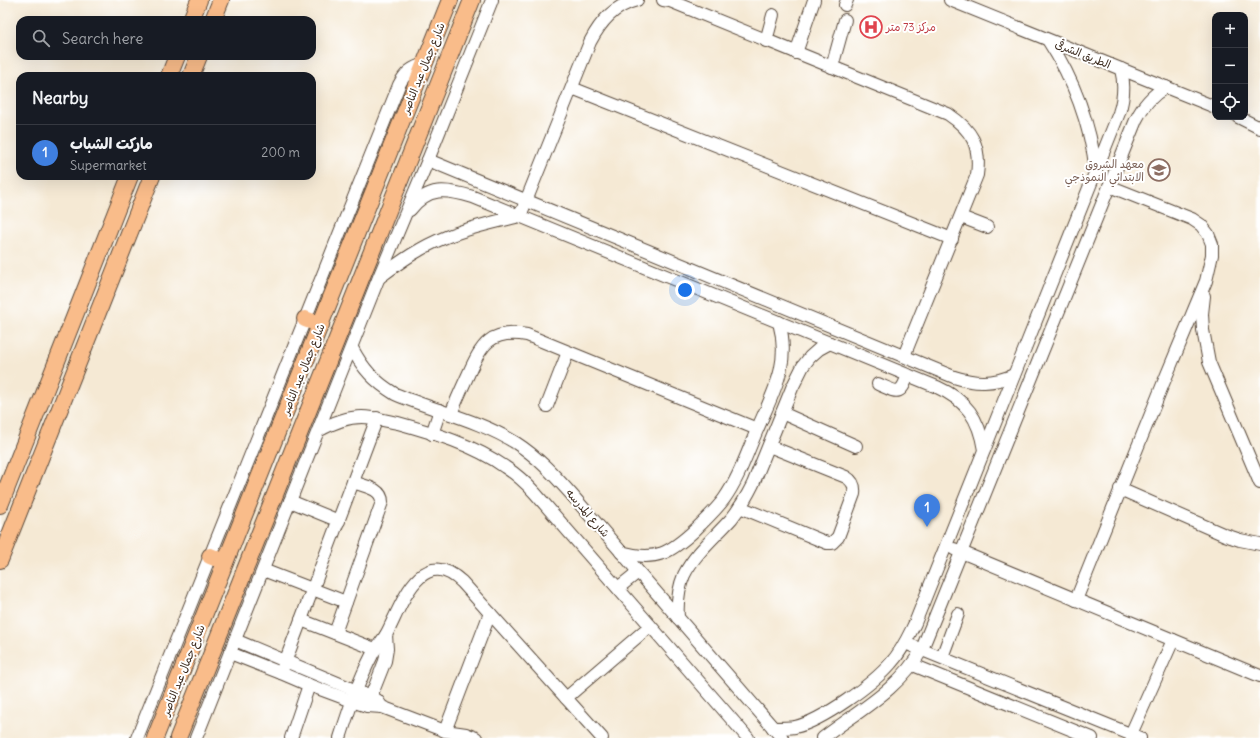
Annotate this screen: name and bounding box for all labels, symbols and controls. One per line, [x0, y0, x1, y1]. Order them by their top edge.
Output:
map controls [1212, 12, 1248, 120]
button: + [1212, 12, 1248, 48]
hospital icon: مركز 73 متر [858, 14, 884, 40]
search box [16, 16, 316, 60]
street label: شارع جمال عبد الناصر [398, 20, 449, 117]
place label: مركز 73 متر [885, 20, 936, 34]
icon: search [30, 27, 52, 49]
text: Search here [62, 29, 143, 48]
street label: الطريق الشرقى [1053, 36, 1113, 72]
button: − [1212, 48, 1248, 84]
button: locate [1212, 84, 1248, 120]
text: Nearby [32, 87, 88, 109]
text: ماركت الشباب [70, 134, 153, 153]
text: 1 [42, 144, 48, 161]
text: 200 m [261, 144, 300, 161]
text: Supermarket [70, 157, 147, 174]
place label: معهد الشروق الابتدائي النموذجي [1065, 157, 1144, 188]
school or university icon: معهد الشروق الابتدائي النموذجي [1146, 157, 1172, 183]
your location [675, 280, 695, 300]
street label: شارع جمال عبد الناصر [278, 321, 329, 418]
street label: شارع المدرسه [562, 486, 613, 541]
pin: 1 [914, 494, 940, 527]
street label: شارع جمال عبد الناصر [158, 622, 209, 719]

